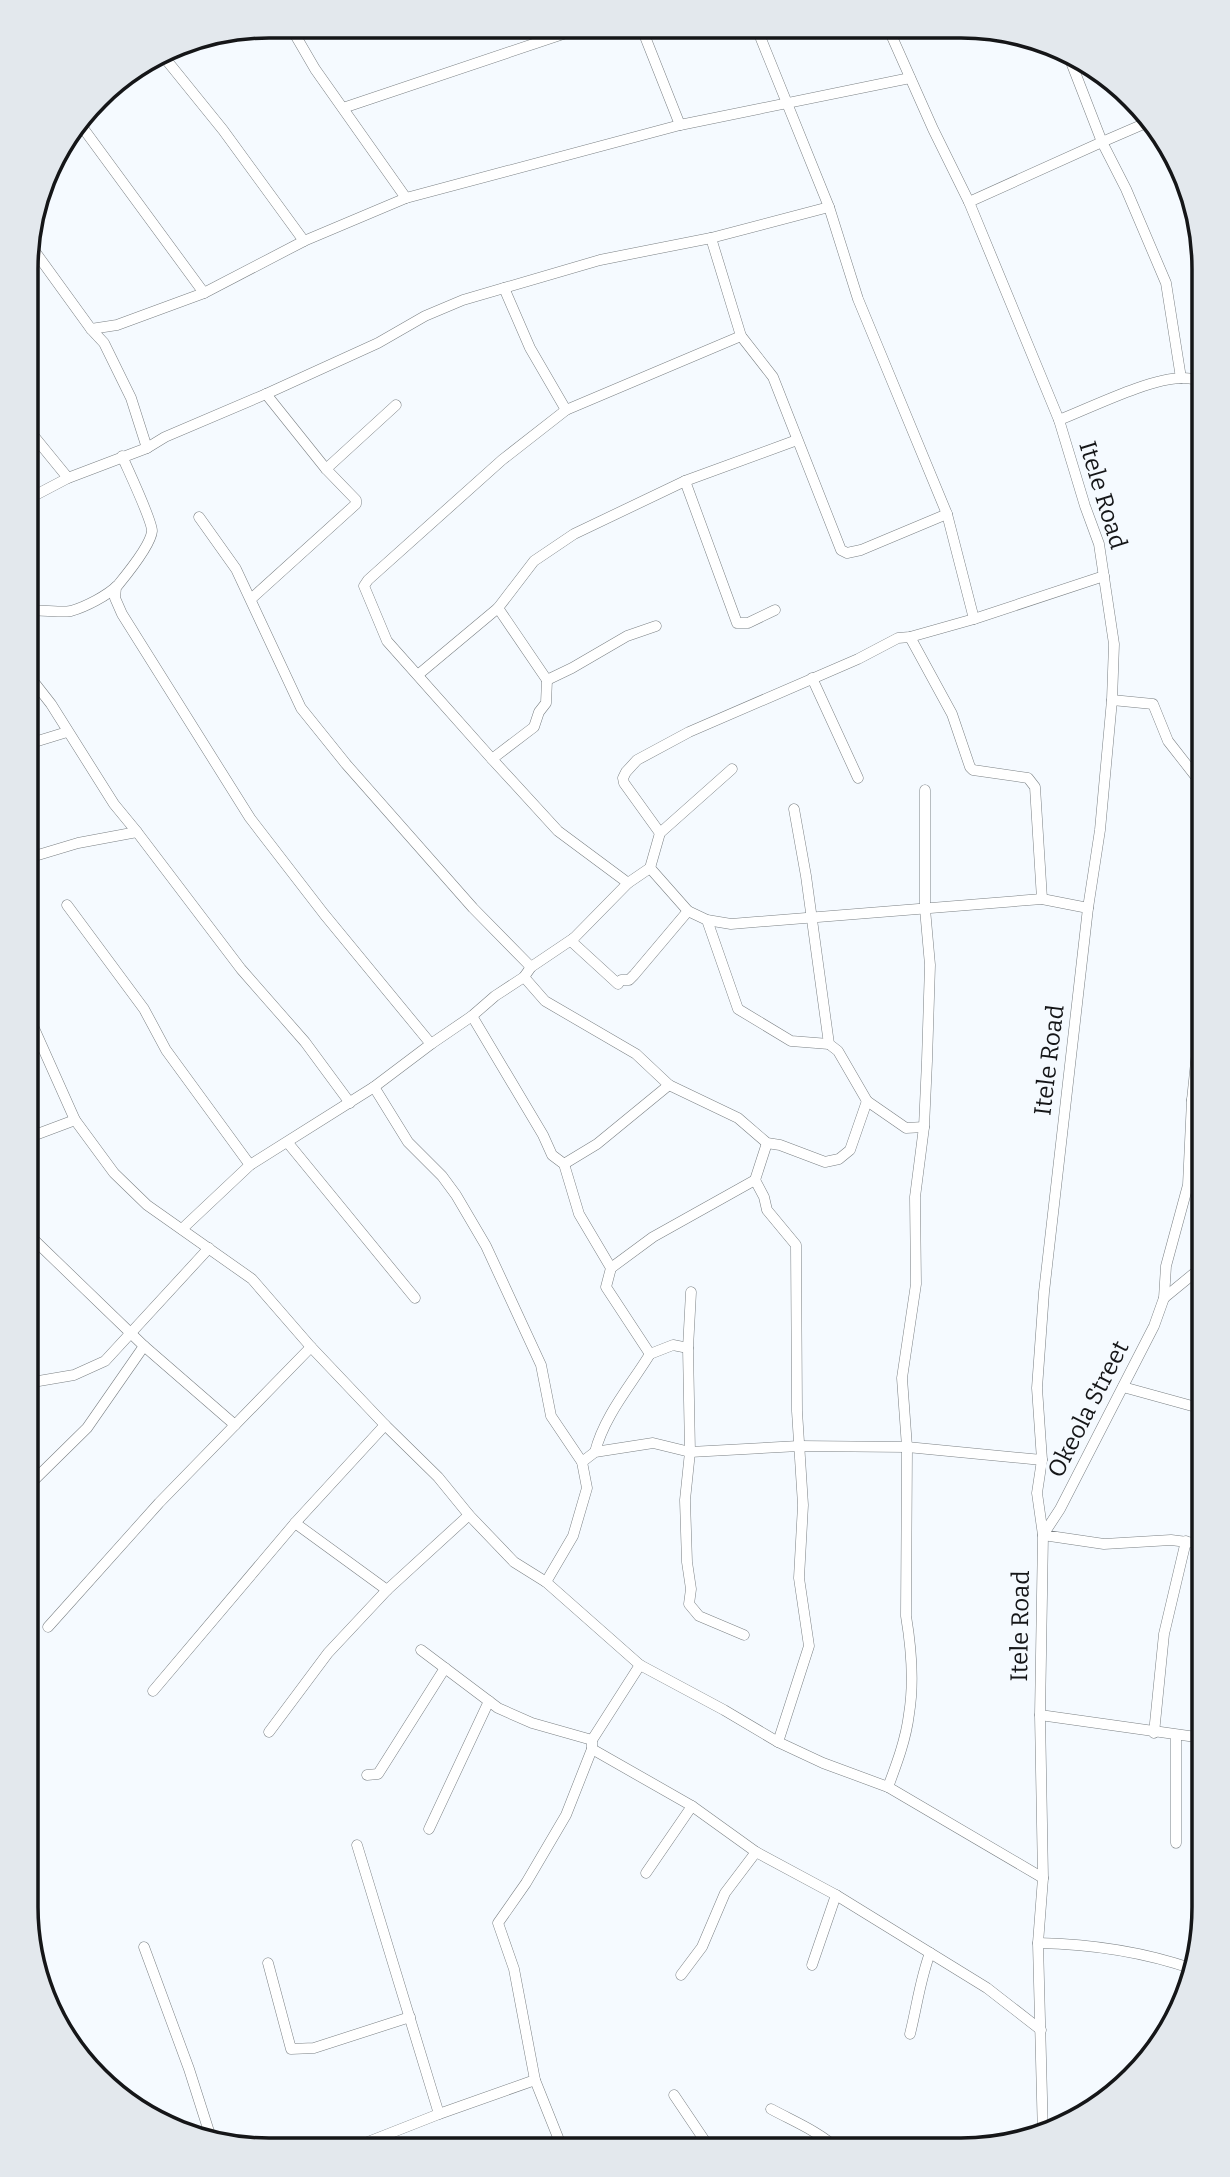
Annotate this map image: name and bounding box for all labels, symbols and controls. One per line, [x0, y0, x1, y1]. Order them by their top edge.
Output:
street label: Itele Road [1073, 438, 1133, 552]
street label: Itele Road [1028, 1003, 1070, 1117]
street label: Okeola Street [1042, 1336, 1135, 1482]
street label: Itele Road [1005, 1570, 1035, 1682]

